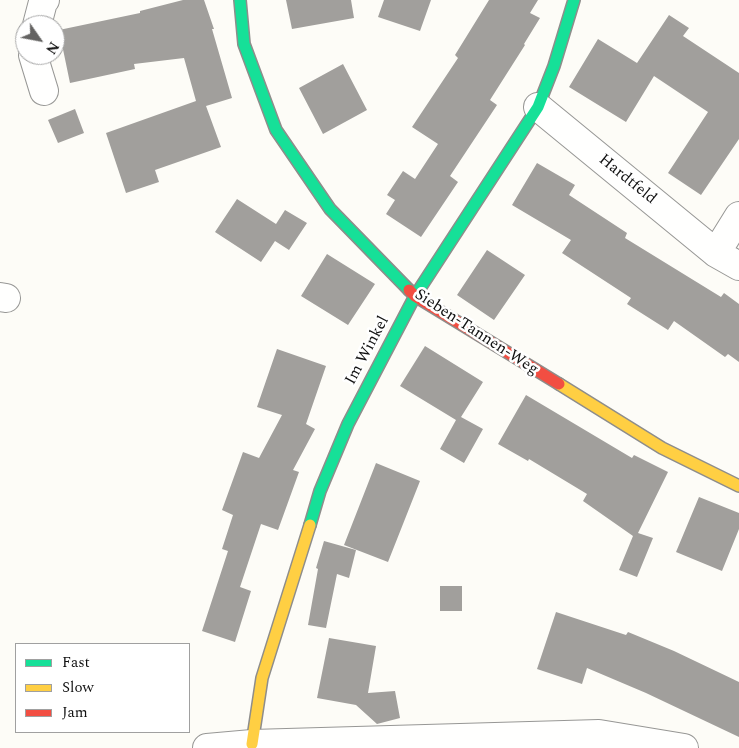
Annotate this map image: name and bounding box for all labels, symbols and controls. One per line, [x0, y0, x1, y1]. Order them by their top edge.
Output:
north arrow [15, 15, 65, 65]
text: N [40, 37, 64, 58]
street label: Hardtfeld [594, 151, 660, 209]
street label: Sieben-Tannen-Weg [410, 286, 542, 380]
street label: Im Winkel [342, 313, 394, 389]
legend [15, 643, 190, 733]
text: Fast [62, 651, 90, 674]
text: Slow [62, 676, 94, 699]
text: Jam [62, 701, 88, 724]

